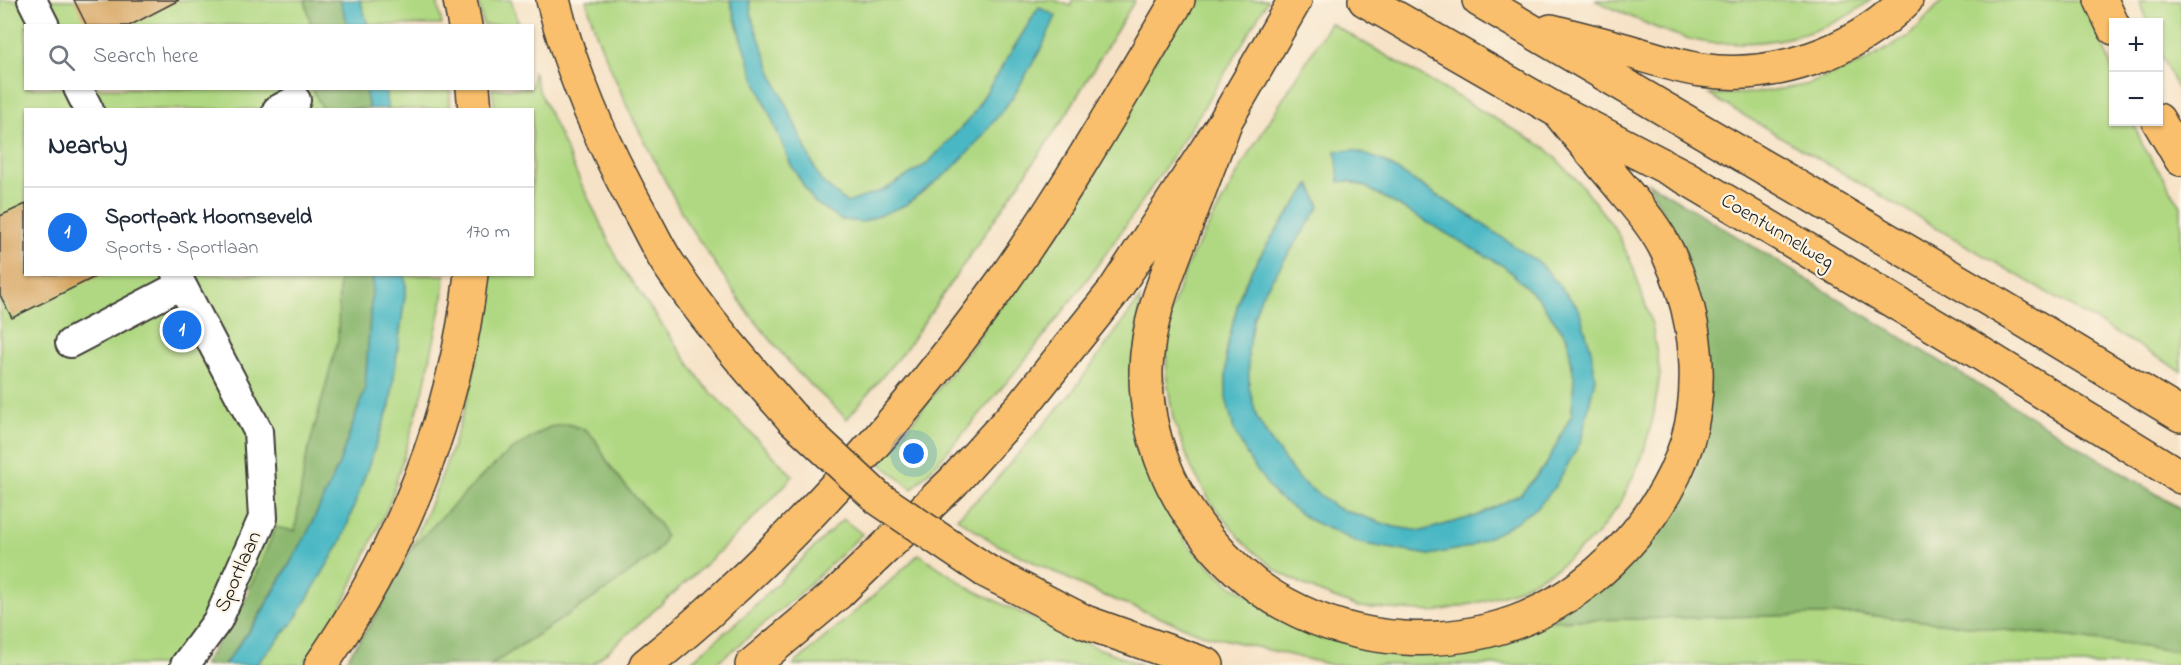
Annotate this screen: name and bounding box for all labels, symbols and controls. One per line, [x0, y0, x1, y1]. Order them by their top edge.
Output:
map controls [2109, 18, 2163, 126]
button: + [2109, 18, 2163, 72]
search box [24, 24, 534, 90]
icon: search [45, 41, 78, 74]
text: Search here [93, 41, 198, 73]
button: − [2109, 72, 2163, 126]
text: Nearby [48, 128, 127, 166]
street label: Coentunnelweg [1714, 186, 1839, 279]
text: Sportpark Hoornseveld [105, 202, 312, 234]
text: 1 [64, 218, 71, 247]
text: 170 m [466, 218, 510, 247]
text: Sports · Sportlaan [105, 234, 258, 263]
pin: 1 [162, 308, 201, 352]
your location [899, 439, 928, 468]
street label: Sportlaan [208, 527, 270, 617]

